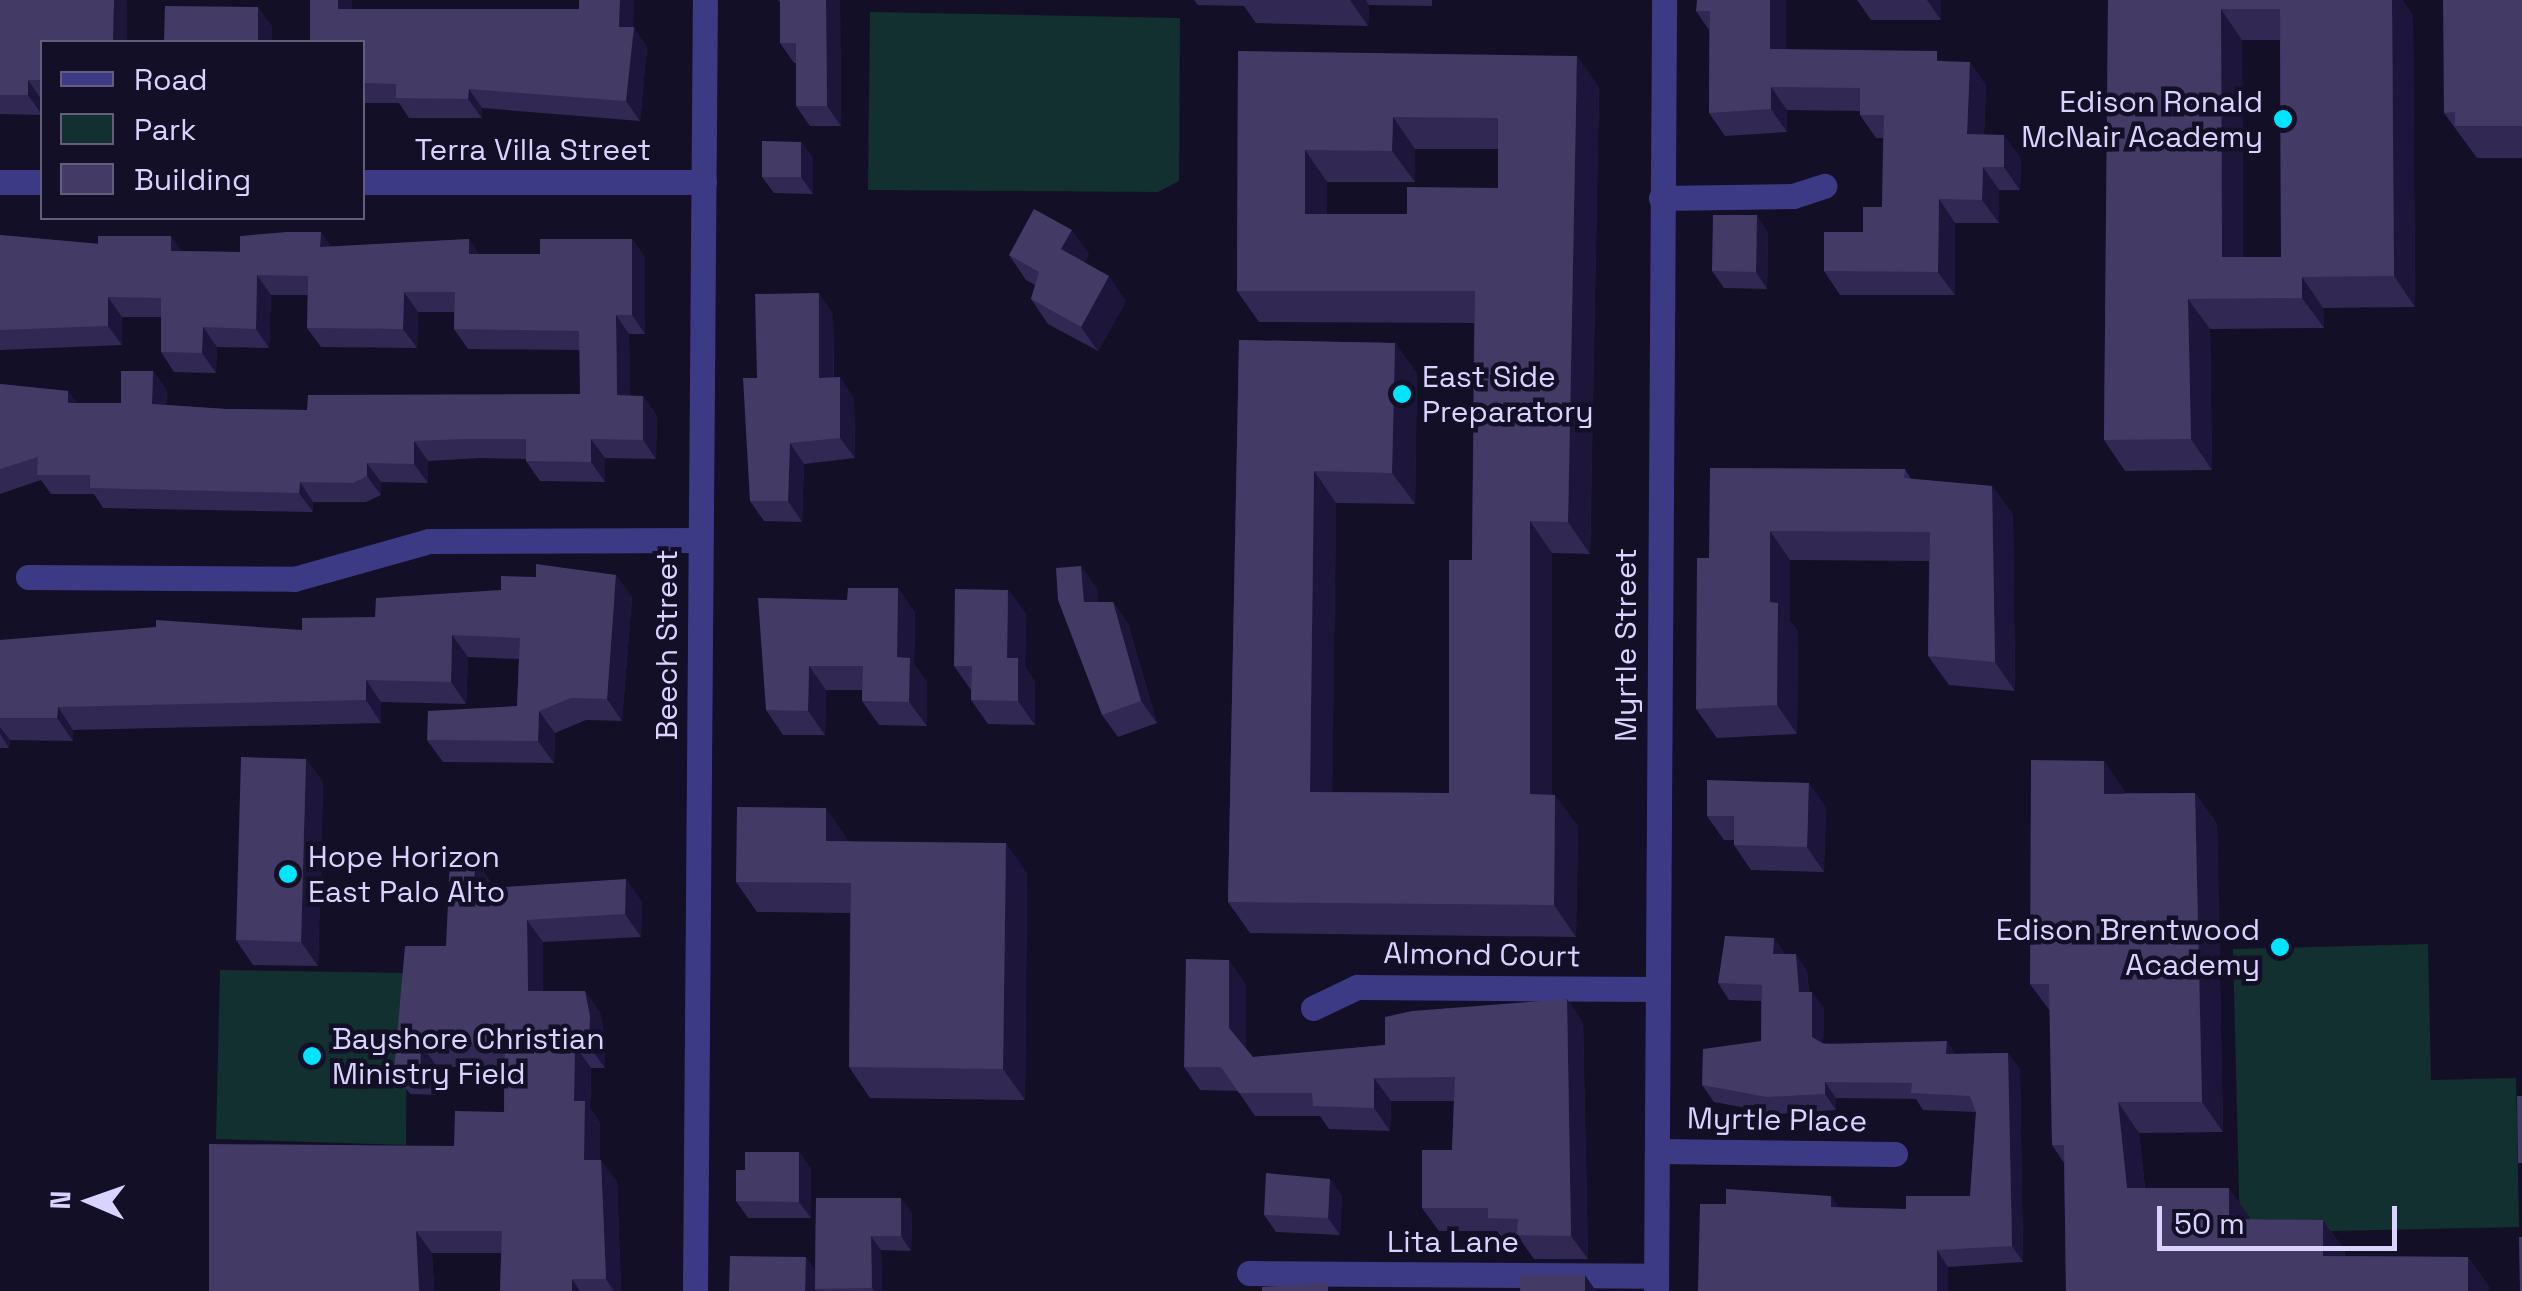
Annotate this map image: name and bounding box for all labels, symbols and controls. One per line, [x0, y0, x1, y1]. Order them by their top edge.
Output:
legend [40, 40, 365, 220]
text: Road [134, 60, 208, 99]
place label: Edison Ronald McNair Academy [2021, 84, 2263, 154]
marker: Edison Ronald McNair Academy [2272, 108, 2294, 130]
text: Park [134, 110, 196, 149]
street label: Terra Villa Street [415, 132, 651, 168]
text: Building [134, 160, 251, 199]
place label: East Side Preparatory [1422, 359, 1594, 430]
marker: East Side Preparatory [1391, 383, 1413, 405]
street label: Myrtle Street [1608, 548, 1644, 742]
street label: Beech Street [649, 549, 685, 741]
place label: Hope Horizon East Palo Alto [308, 839, 506, 910]
marker: Hope Horizon East Palo Alto [277, 863, 299, 885]
place label: Edison Brentwood Academy [1996, 912, 2260, 982]
street label: Almond Court [1383, 935, 1581, 975]
marker: Edison Brentwood Academy [2269, 936, 2291, 958]
place label: Bayshore Christian Ministry Field [332, 1021, 605, 1092]
marker: Bayshore Christian Ministry Field [301, 1045, 323, 1067]
street label: Myrtle Place [1687, 1100, 1867, 1140]
north arrow [40, 1151, 140, 1251]
scale bar [2162, 1186, 2402, 1248]
text: N [42, 1190, 78, 1210]
text: 50 m [2174, 1204, 2245, 1243]
street label: Lita Lane [1387, 1224, 1519, 1260]

